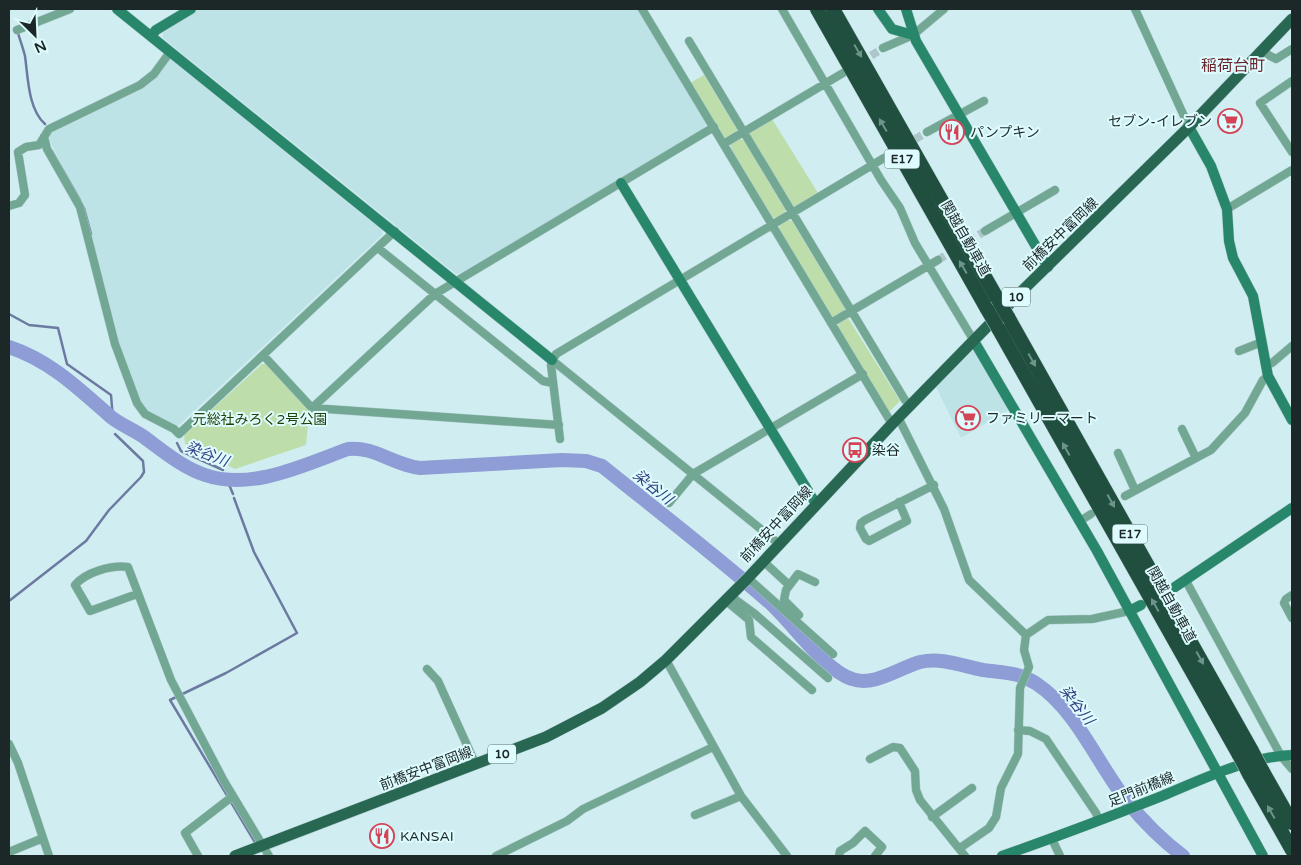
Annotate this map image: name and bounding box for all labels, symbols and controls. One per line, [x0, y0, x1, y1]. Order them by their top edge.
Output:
north arrow [10, 10, 60, 60]
text: N [31, 36, 49, 56]
one-way arrow [853, 45, 862, 58]
district label: 稲荷台町 [1201, 56, 1265, 76]
supermarket icon: セブン-イレブン [1217, 108, 1243, 134]
place label: セブン-イレブン [1108, 113, 1212, 130]
one-way arrow [879, 119, 888, 132]
restaurant icon: パンプキン [939, 119, 965, 145]
place label: パンプキン [970, 124, 1040, 141]
road number: E17 [884, 150, 920, 168]
street label: 前橋安中富岡線 [1019, 194, 1101, 275]
street label: 関越自動車道 [937, 198, 994, 279]
one-way arrow [959, 260, 968, 273]
road number: 10 [1002, 288, 1030, 306]
one-way arrow [1027, 353, 1036, 366]
supermarket icon: ファミリーマート [955, 405, 981, 431]
place label: ファミリーマート [986, 410, 1098, 427]
park label: 元総社みろく2号公園 [193, 411, 327, 428]
bus stop icon: 染谷 [842, 437, 868, 463]
water label: 染谷川 [183, 438, 233, 471]
one-way arrow [1062, 441, 1070, 456]
place label: 染谷 [872, 442, 900, 459]
water label: 染谷川 [630, 466, 678, 509]
street label: 前橋安中富岡線 [737, 483, 816, 566]
one-way arrow [1107, 495, 1116, 508]
road number: E17 [1112, 524, 1148, 544]
street label: 関越自動車道 [1144, 563, 1199, 645]
one-way arrow [1150, 599, 1159, 612]
one-way arrow [1196, 651, 1204, 665]
water label: 染谷川 [1056, 682, 1099, 730]
street label: 前橋安中富岡線 [377, 743, 475, 794]
road number: 10 [488, 744, 516, 764]
street label: 足門前橋線 [1106, 768, 1177, 810]
one-way arrow [1266, 805, 1275, 819]
restaurant icon: KANSAI [369, 823, 395, 849]
place label: KANSAI [400, 828, 454, 845]

